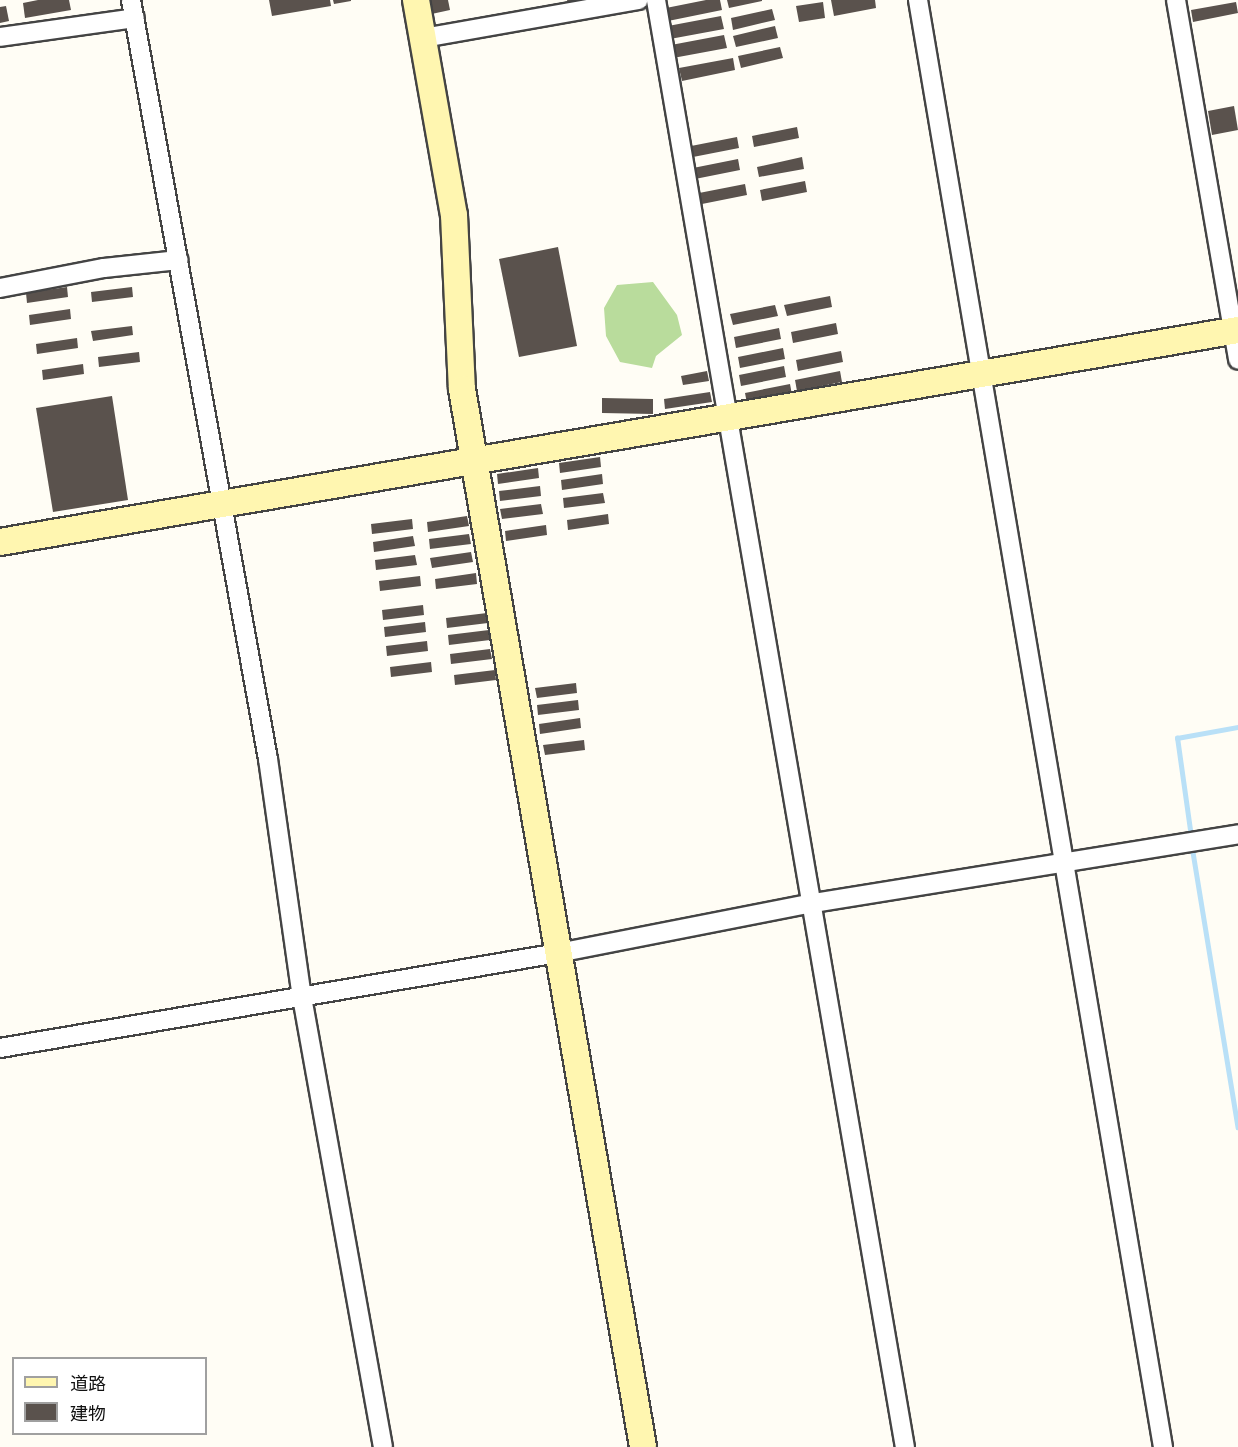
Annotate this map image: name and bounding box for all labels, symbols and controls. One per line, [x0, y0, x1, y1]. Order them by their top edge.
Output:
legend [12, 1357, 207, 1435]
text: 道路 [70, 1371, 106, 1395]
text: 建物 [70, 1401, 106, 1425]

